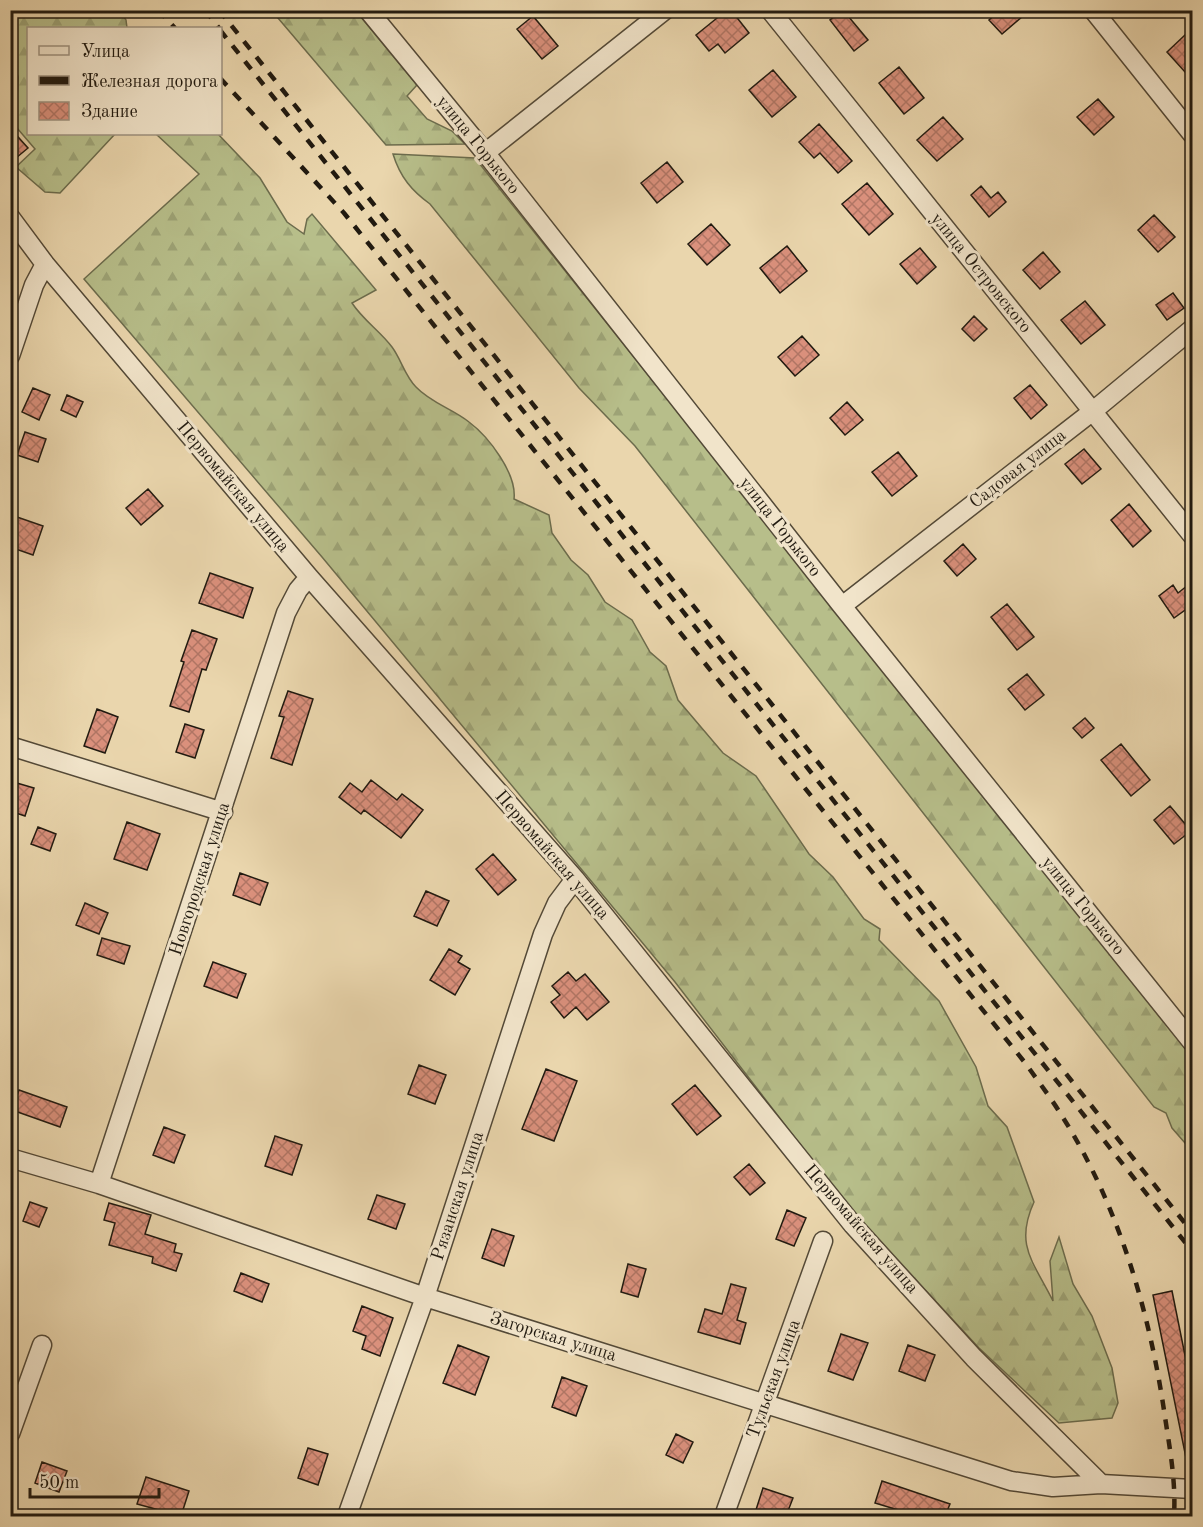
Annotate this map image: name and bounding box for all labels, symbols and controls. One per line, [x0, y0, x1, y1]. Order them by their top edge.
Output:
legend [27, 27, 222, 135]
text: Улица [81, 43, 130, 61]
text: Железная дорога [81, 73, 218, 91]
street label: улица Горького [433, 92, 523, 198]
text: Здание [81, 103, 138, 121]
street label: улица Островского [927, 210, 1035, 336]
street label: Первомайская улица [173, 418, 293, 556]
street label: Садовая улица [966, 426, 1070, 512]
street label: улица Горького [736, 474, 824, 580]
street label: Первомайская улица [491, 787, 613, 923]
street label: Новгородская улица [167, 800, 233, 958]
street label: улица Горького [1038, 853, 1128, 959]
street label: Рязанская улица [429, 1129, 487, 1263]
street label: Первомайская улица [800, 1161, 922, 1297]
street label: Загорская улица [487, 1309, 619, 1365]
street label: Тульская улица [744, 1317, 804, 1441]
scale bar [30, 1461, 159, 1499]
text: 50 m [39, 1474, 79, 1492]

